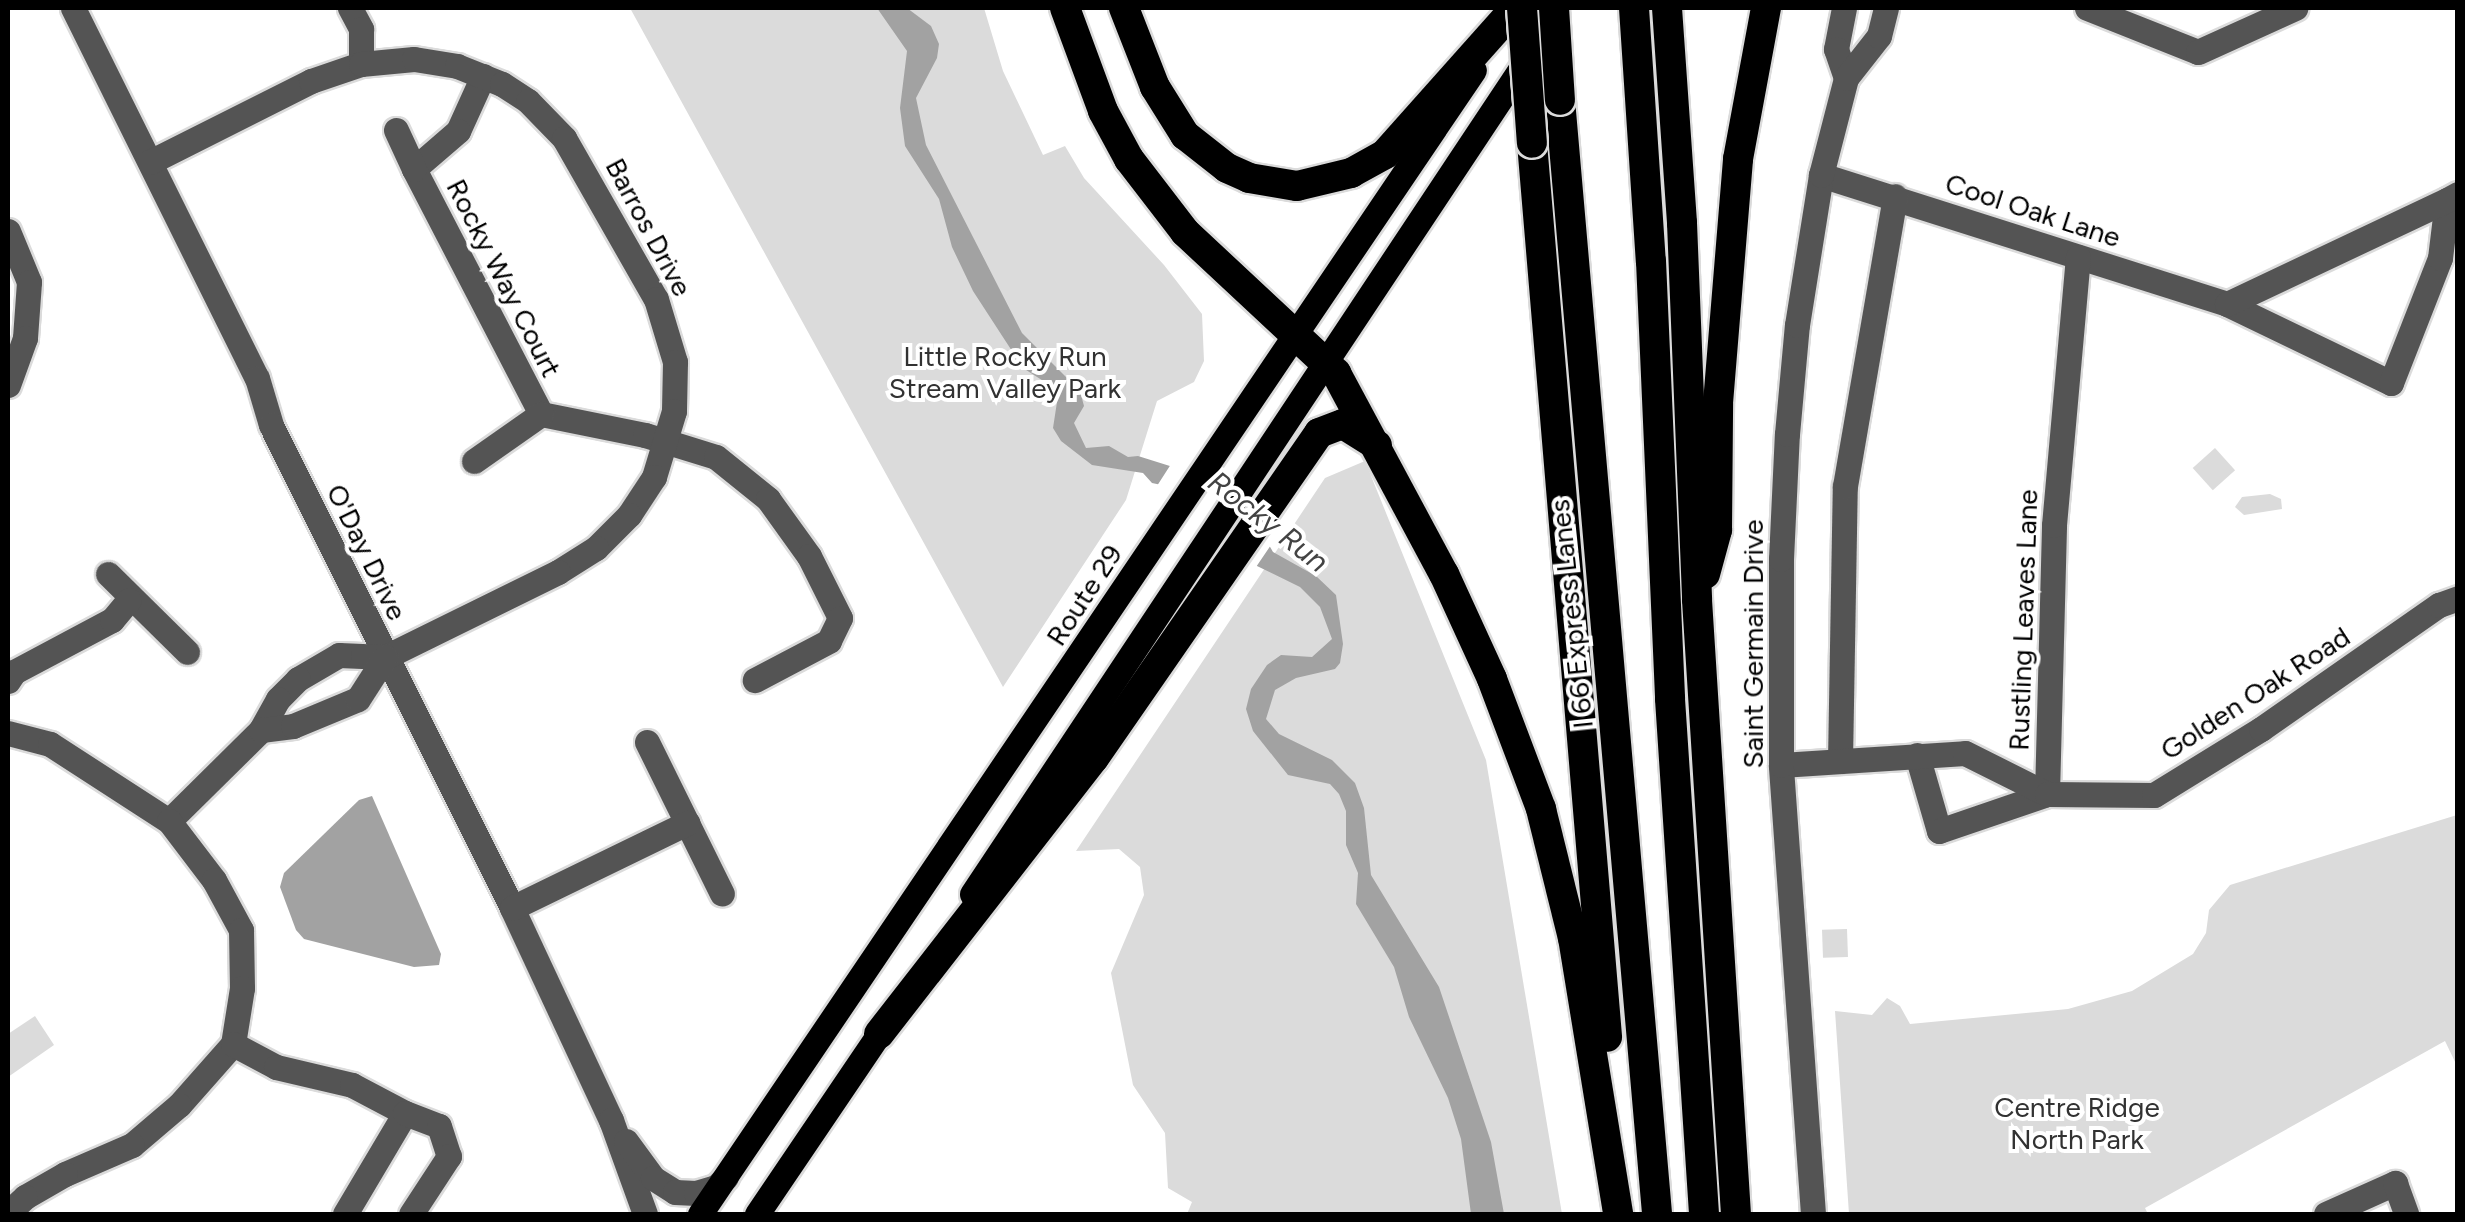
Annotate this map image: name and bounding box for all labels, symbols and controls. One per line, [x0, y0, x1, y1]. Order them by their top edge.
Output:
street label: Barros Drive [599, 152, 699, 302]
street label: Cool Oak Lane [1941, 166, 2125, 254]
street label: Rocky Way Court [440, 173, 568, 383]
park label: Little Rocky Run Stream Valley Park [889, 339, 1121, 405]
water label: Rocky Run [1201, 464, 1335, 580]
street label: O'Day Drive [320, 479, 414, 625]
street label: Rustling Leaves Lane [2002, 489, 2044, 751]
street label: I 66 Express Lanes [1542, 498, 1600, 730]
street label: Saint Germain Drive [1736, 519, 1770, 769]
street label: Route 29 [1039, 538, 1129, 652]
street label: Golden Oak Road [2154, 619, 2356, 767]
park label: Centre Ridge North Park [1994, 1090, 2160, 1156]

